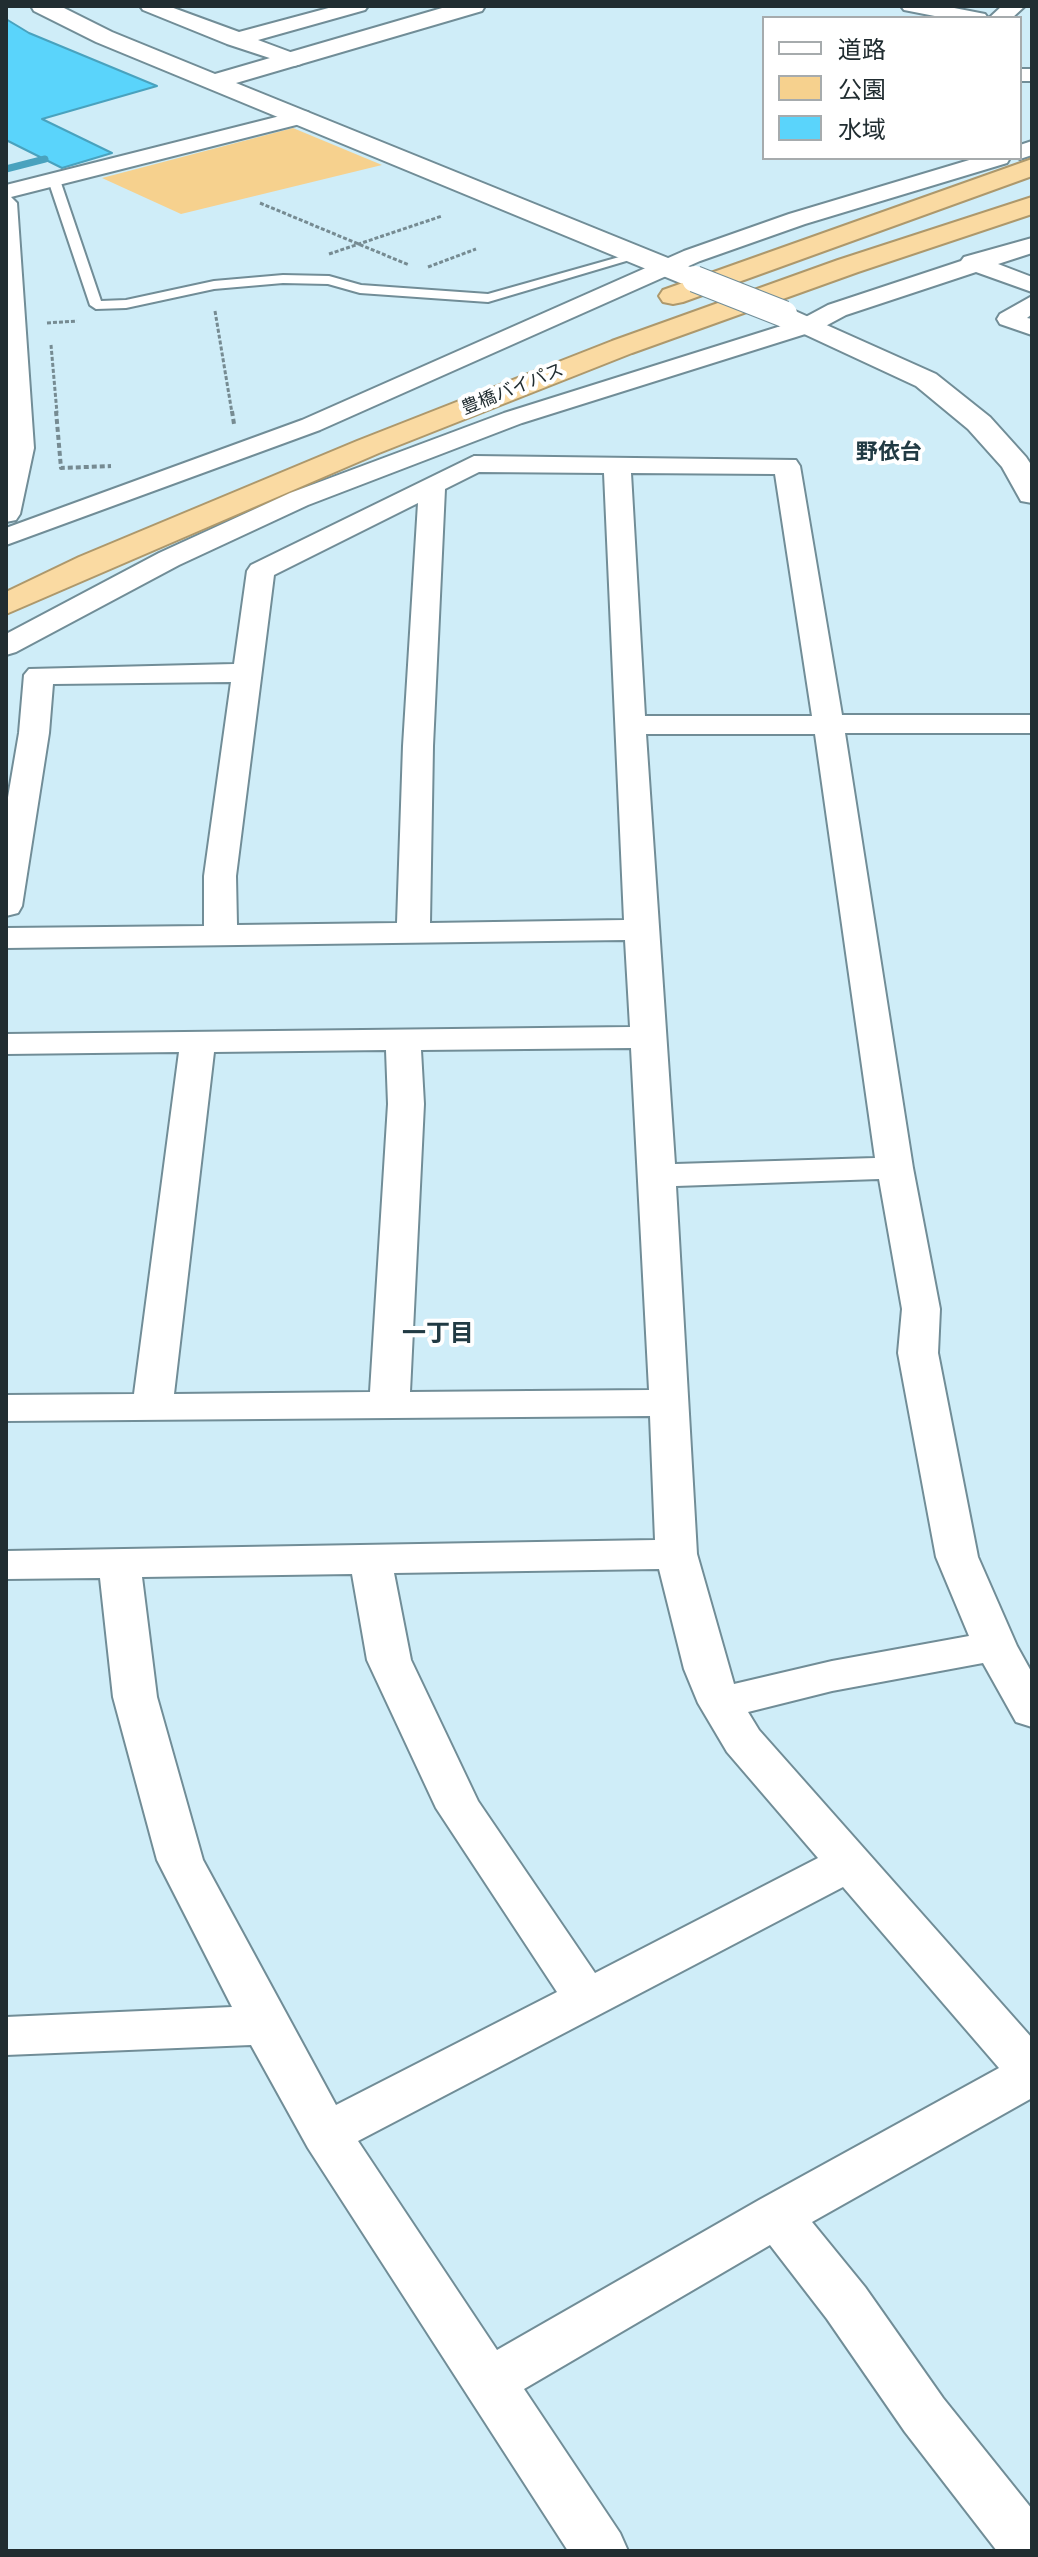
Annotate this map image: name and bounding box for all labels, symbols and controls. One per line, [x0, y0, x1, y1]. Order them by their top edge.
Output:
legend [762, 16, 1022, 160]
text: 道路 [838, 33, 886, 66]
text: 公園 [838, 73, 886, 106]
text: 水域 [838, 113, 886, 146]
street label: 豊橋バイパス [459, 360, 567, 420]
district label: 野依台 [856, 440, 922, 466]
district label: 一丁目 [402, 1321, 474, 1349]

